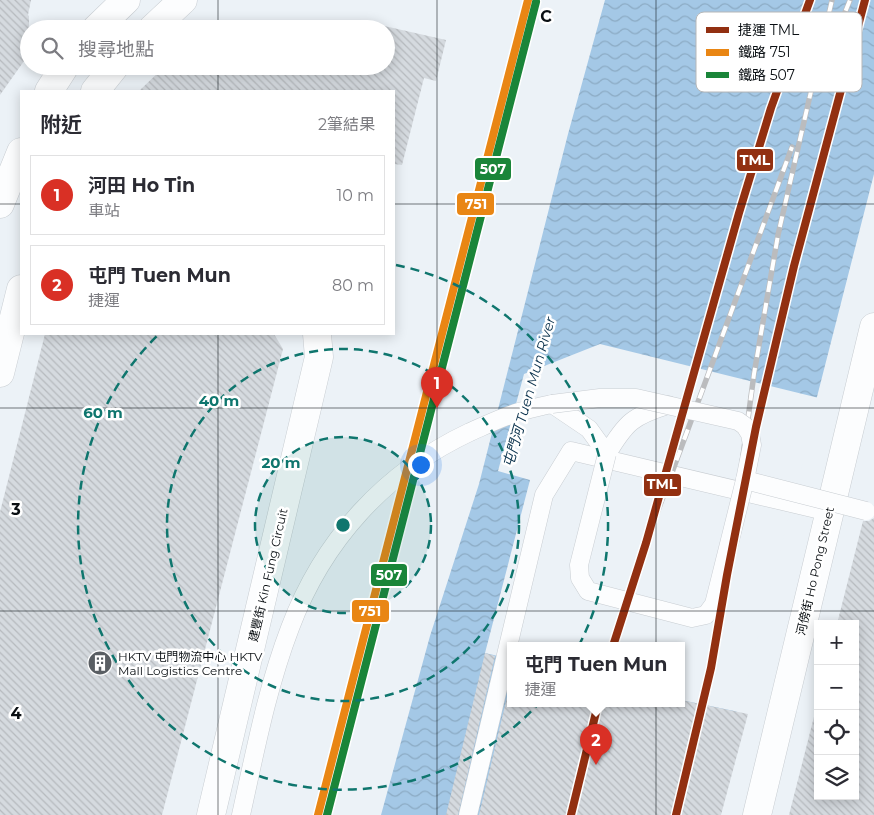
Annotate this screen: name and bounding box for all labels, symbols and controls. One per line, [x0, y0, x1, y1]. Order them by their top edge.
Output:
text: C [540, 7, 552, 26]
legend [696, 12, 862, 92]
search box [20, 20, 395, 75]
text: 捷運 TML [738, 21, 800, 39]
icon: search [38, 34, 66, 62]
text: 搜尋地點 [78, 38, 154, 61]
text: 鐵路 751 [738, 43, 791, 61]
text: 鐵路 507 [738, 66, 795, 84]
text: 附近 [40, 112, 82, 137]
text: 2筆結果 [318, 115, 375, 134]
line badge: TML [736, 148, 774, 172]
text: TML [740, 151, 771, 169]
line badge: 507 [474, 157, 512, 181]
text: 507 [480, 160, 507, 178]
text: 河田 Ho Tin [88, 174, 195, 197]
text: 1 [54, 186, 60, 205]
text: 10 m [336, 186, 374, 205]
line badge: 751 [456, 192, 495, 216]
text: 751 [465, 195, 487, 213]
text: 車站 [88, 201, 120, 220]
text: 屯門 Tuen Mun [88, 264, 231, 287]
text: 2 [52, 276, 62, 295]
text: 80 m [332, 276, 374, 295]
text: 捷運 [88, 291, 120, 310]
water label: 屯門河 Tuen Mun River [499, 314, 559, 469]
pin: 1 [421, 367, 453, 408]
text: 40 m [199, 391, 239, 410]
text: 60 m [83, 403, 123, 422]
your location [408, 452, 434, 478]
text: 20 m [261, 453, 301, 472]
line badge: TML [643, 473, 682, 497]
text: TML [647, 475, 678, 493]
text: 3 [10, 500, 21, 519]
street label: 河傍街 Ho Pong Street [793, 505, 837, 637]
street label: 建豐街 Kin Fung Circuit [245, 507, 291, 643]
centre of rings [334, 516, 352, 534]
line badge: 507 [370, 563, 408, 587]
text: 507 [376, 566, 403, 584]
line badge: 751 [351, 599, 390, 623]
text: 751 [359, 602, 381, 620]
map controls [814, 620, 859, 800]
button: + [814, 620, 859, 665]
popup [507, 642, 685, 707]
place label: HKTV 屯門物流中心 HKTV Mall Logistics Centre [118, 649, 263, 678]
building icon: HKTV 屯門物流中心 HKTV Mall Logistics Centre [87, 650, 113, 676]
text: 屯門 Tuen Mun [525, 653, 667, 676]
button: − [814, 665, 859, 710]
text: 捷運 [525, 680, 557, 699]
text: 4 [10, 704, 22, 723]
button: locate [814, 710, 859, 755]
pin: 2 [580, 724, 612, 765]
button: layers [814, 755, 859, 800]

